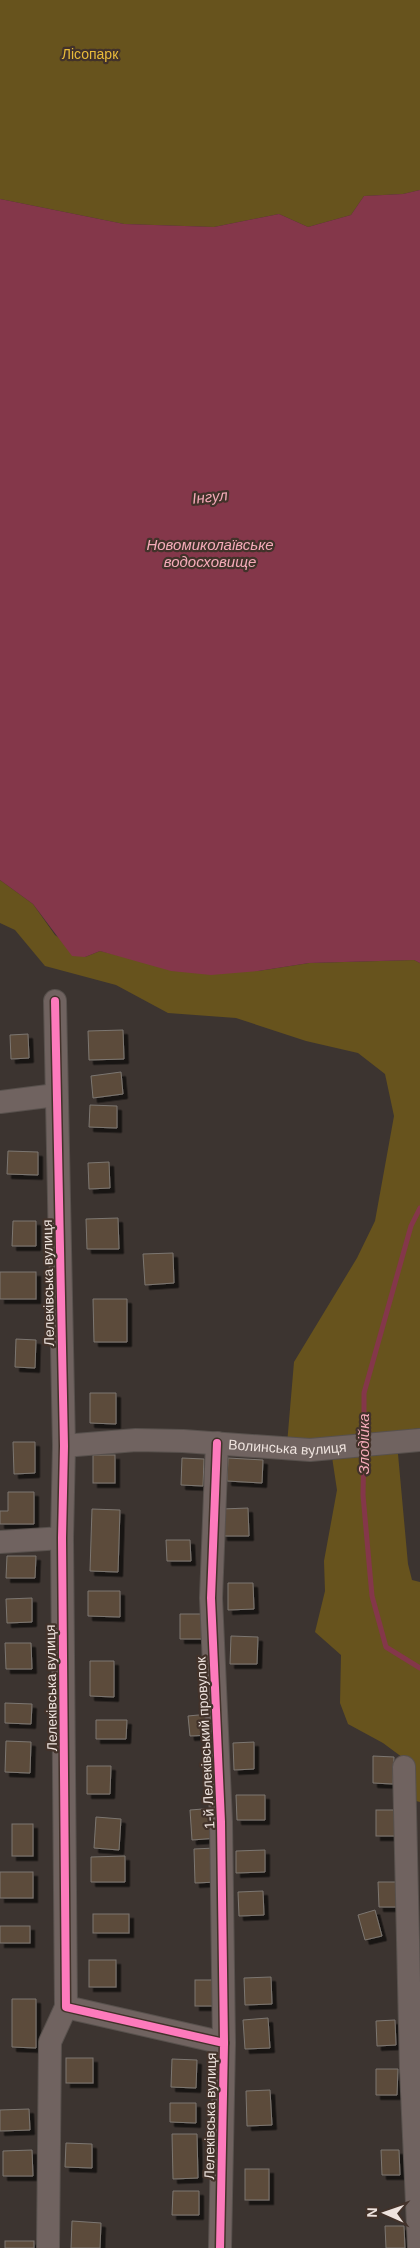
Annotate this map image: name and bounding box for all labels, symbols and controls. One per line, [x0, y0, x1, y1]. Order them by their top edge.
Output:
park label: Лісопарк [62, 46, 119, 62]
water label: Інгул [191, 486, 229, 507]
water label: Новомиколаївське водосховище [146, 536, 274, 570]
street label: Лелеківська вулиця [39, 1219, 57, 1347]
water label: Злодійка [355, 1413, 372, 1475]
street label: Волинська вулиця [228, 1436, 347, 1458]
street label: Лелеківська вулиця [42, 1624, 60, 1752]
street label: 1-й Лелеківський провулок [192, 1656, 217, 1829]
street label: Лелеківська вулиця [201, 2052, 219, 2180]
north arrow [360, 2188, 410, 2238]
text: N [364, 2207, 380, 2218]

